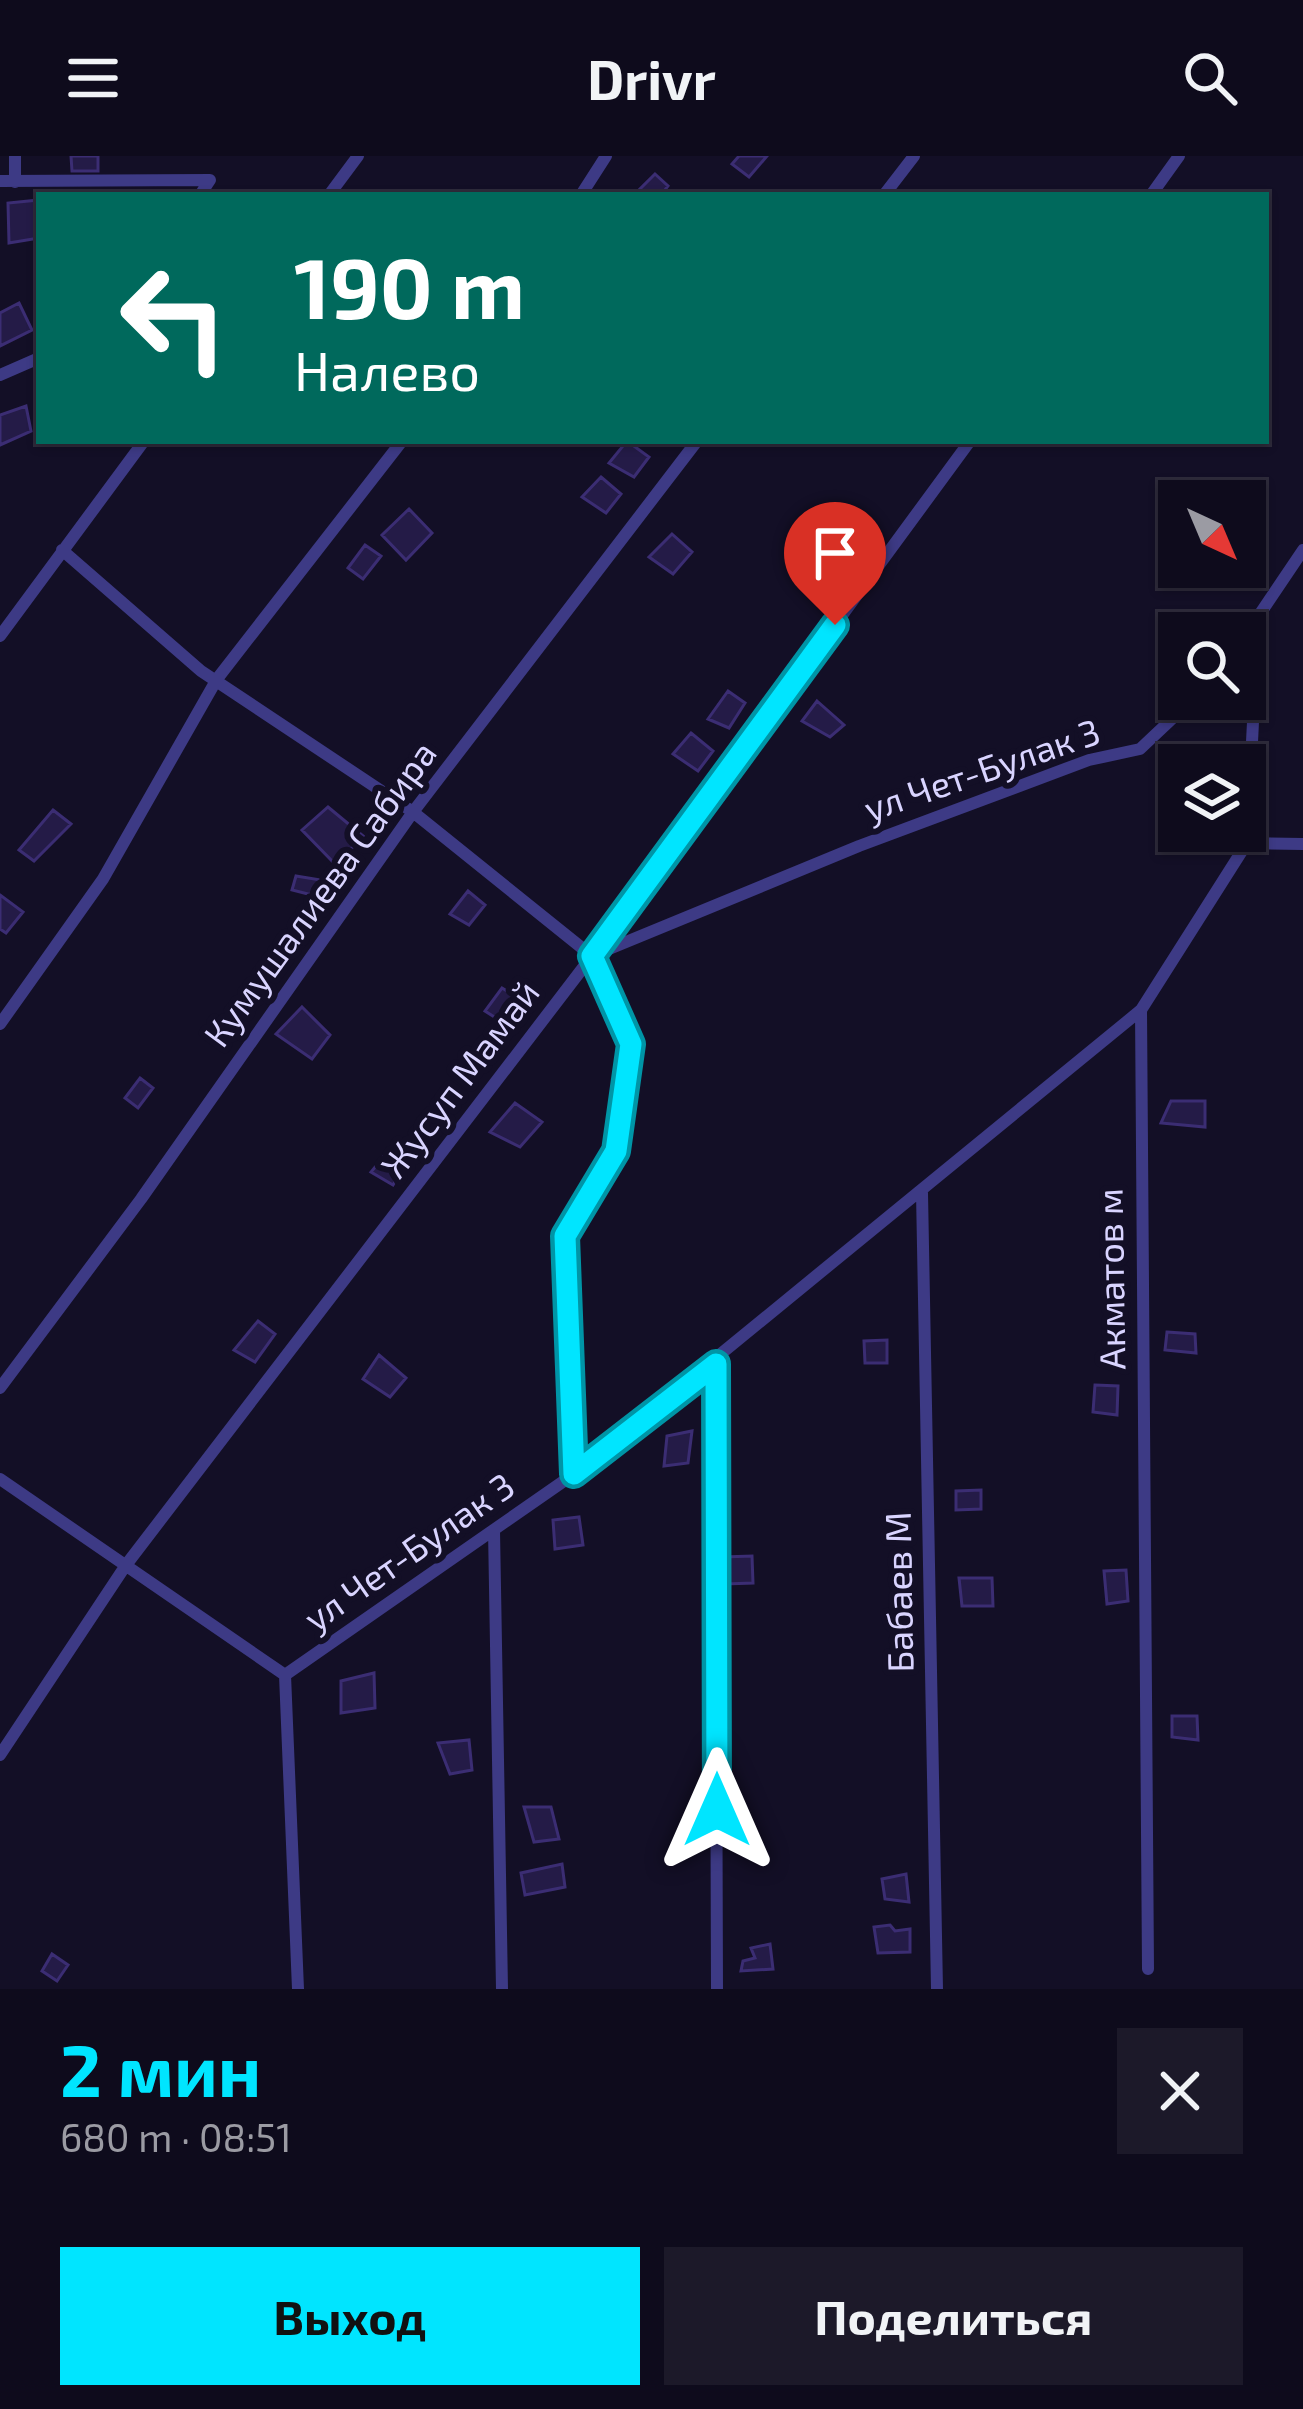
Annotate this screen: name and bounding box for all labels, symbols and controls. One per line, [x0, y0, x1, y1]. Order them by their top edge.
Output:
icon: menu [60, 45, 126, 111]
icon: search [1177, 45, 1243, 111]
text: Drivr [587, 46, 716, 111]
text: 190 m [294, 235, 525, 336]
icon: left [96, 240, 252, 396]
text: Налево [294, 337, 480, 402]
north arrow [1158, 480, 1266, 588]
map controls [1158, 480, 1266, 852]
pin [784, 502, 886, 625]
icon: arrive [802, 520, 868, 586]
button: search [1158, 612, 1266, 720]
street label: ул Чет-Булак 3 [858, 708, 1105, 830]
street label: Кумушалиева Сабира [194, 732, 445, 1055]
button: layers [1158, 744, 1266, 852]
street label: Жусуп Мамай [371, 971, 548, 1186]
street label: Акматов м [1086, 1188, 1133, 1370]
street label: ул Чет-Булак 3 [295, 1462, 522, 1640]
street label: Бабаев М [875, 1511, 920, 1673]
position arrow [654, 1747, 780, 1873]
text: 2 мин [60, 2025, 261, 2111]
button: close [1117, 2028, 1243, 2154]
text: 680 m · 08:51 [60, 2113, 292, 2160]
button: Выход [60, 2247, 640, 2385]
button: Поделиться [664, 2247, 1243, 2385]

